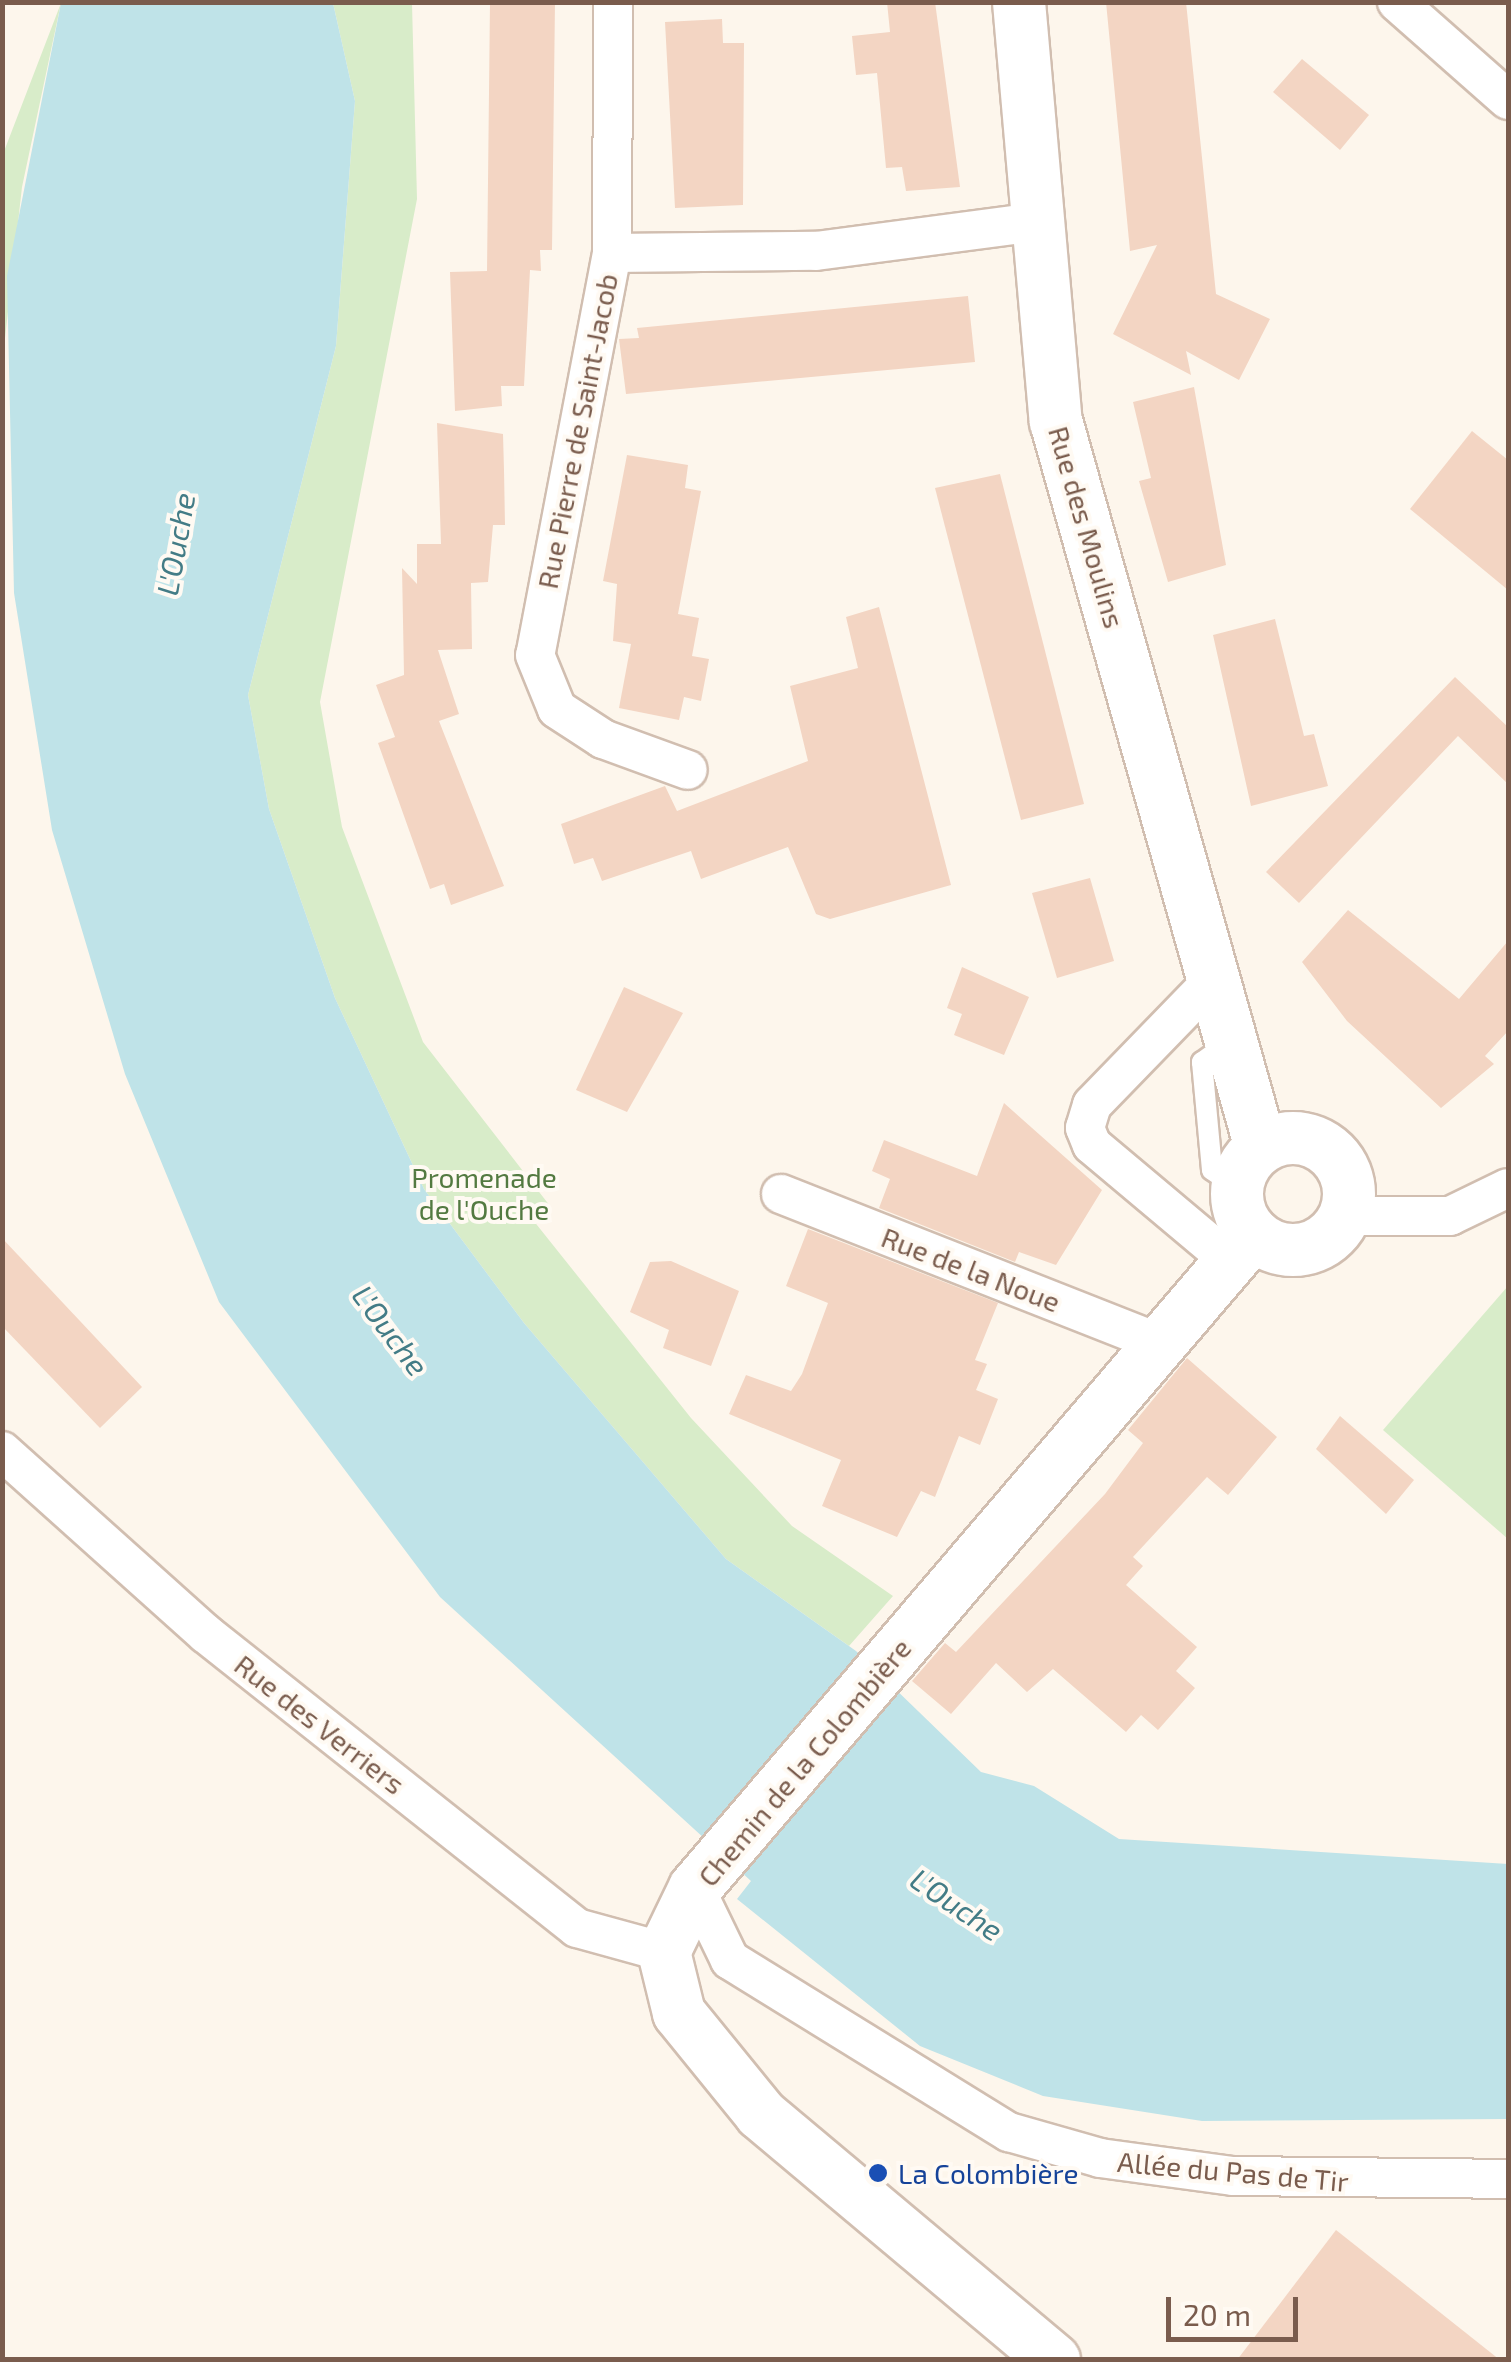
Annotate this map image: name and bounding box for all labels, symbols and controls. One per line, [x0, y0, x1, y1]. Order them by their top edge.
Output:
street label: Rue Pierre de Saint-Jacob [530, 271, 624, 591]
street label: Rue des Moulins [1042, 422, 1132, 632]
water label: L'Ouche [148, 490, 202, 598]
park label: Promenade de l'Ouche [411, 1160, 557, 1226]
street label: Rue de la Noue [877, 1220, 1065, 1318]
water label: L'Ouche [345, 1278, 437, 1382]
street label: Chemin de la Colombière [691, 1631, 917, 1893]
street label: Rue des Verriers [228, 1647, 412, 1801]
water label: L'Ouche [904, 1860, 1010, 1948]
street label: Allée du Pas de Tir [1116, 2144, 1350, 2198]
place label: La Colombière [898, 2156, 1078, 2190]
marker: La Colombière [867, 2162, 889, 2184]
scale bar [1171, 2277, 1304, 2339]
text: 20 m [1183, 2296, 1251, 2332]

